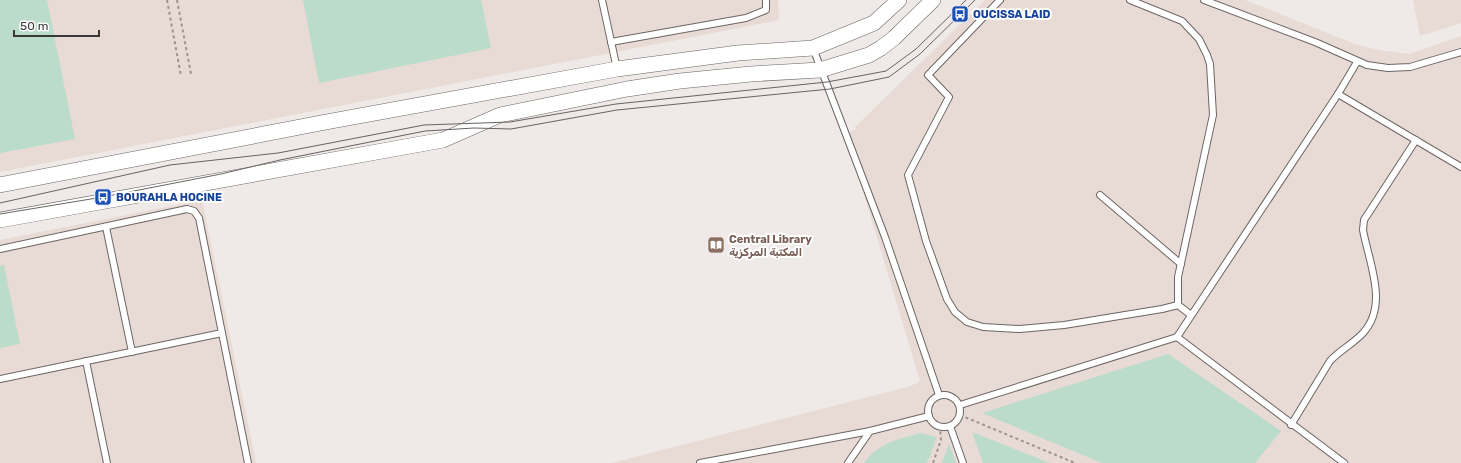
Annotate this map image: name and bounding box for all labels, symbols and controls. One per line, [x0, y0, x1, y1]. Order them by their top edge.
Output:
bus stop icon: OUCISSA LAID [950, 4, 970, 24]
place label: OUCISSA LAID [973, 8, 1051, 21]
scale bar [14, 12, 99, 38]
text: 50 m [20, 19, 48, 33]
bus stop icon: BOURAHLA HOCINE [93, 187, 113, 207]
place label: BOURAHLA HOCINE [116, 191, 222, 204]
place label: Central Library المكتبة المركزية [729, 233, 812, 259]
library icon: Central Library المكتبة المركزية [706, 235, 726, 255]

